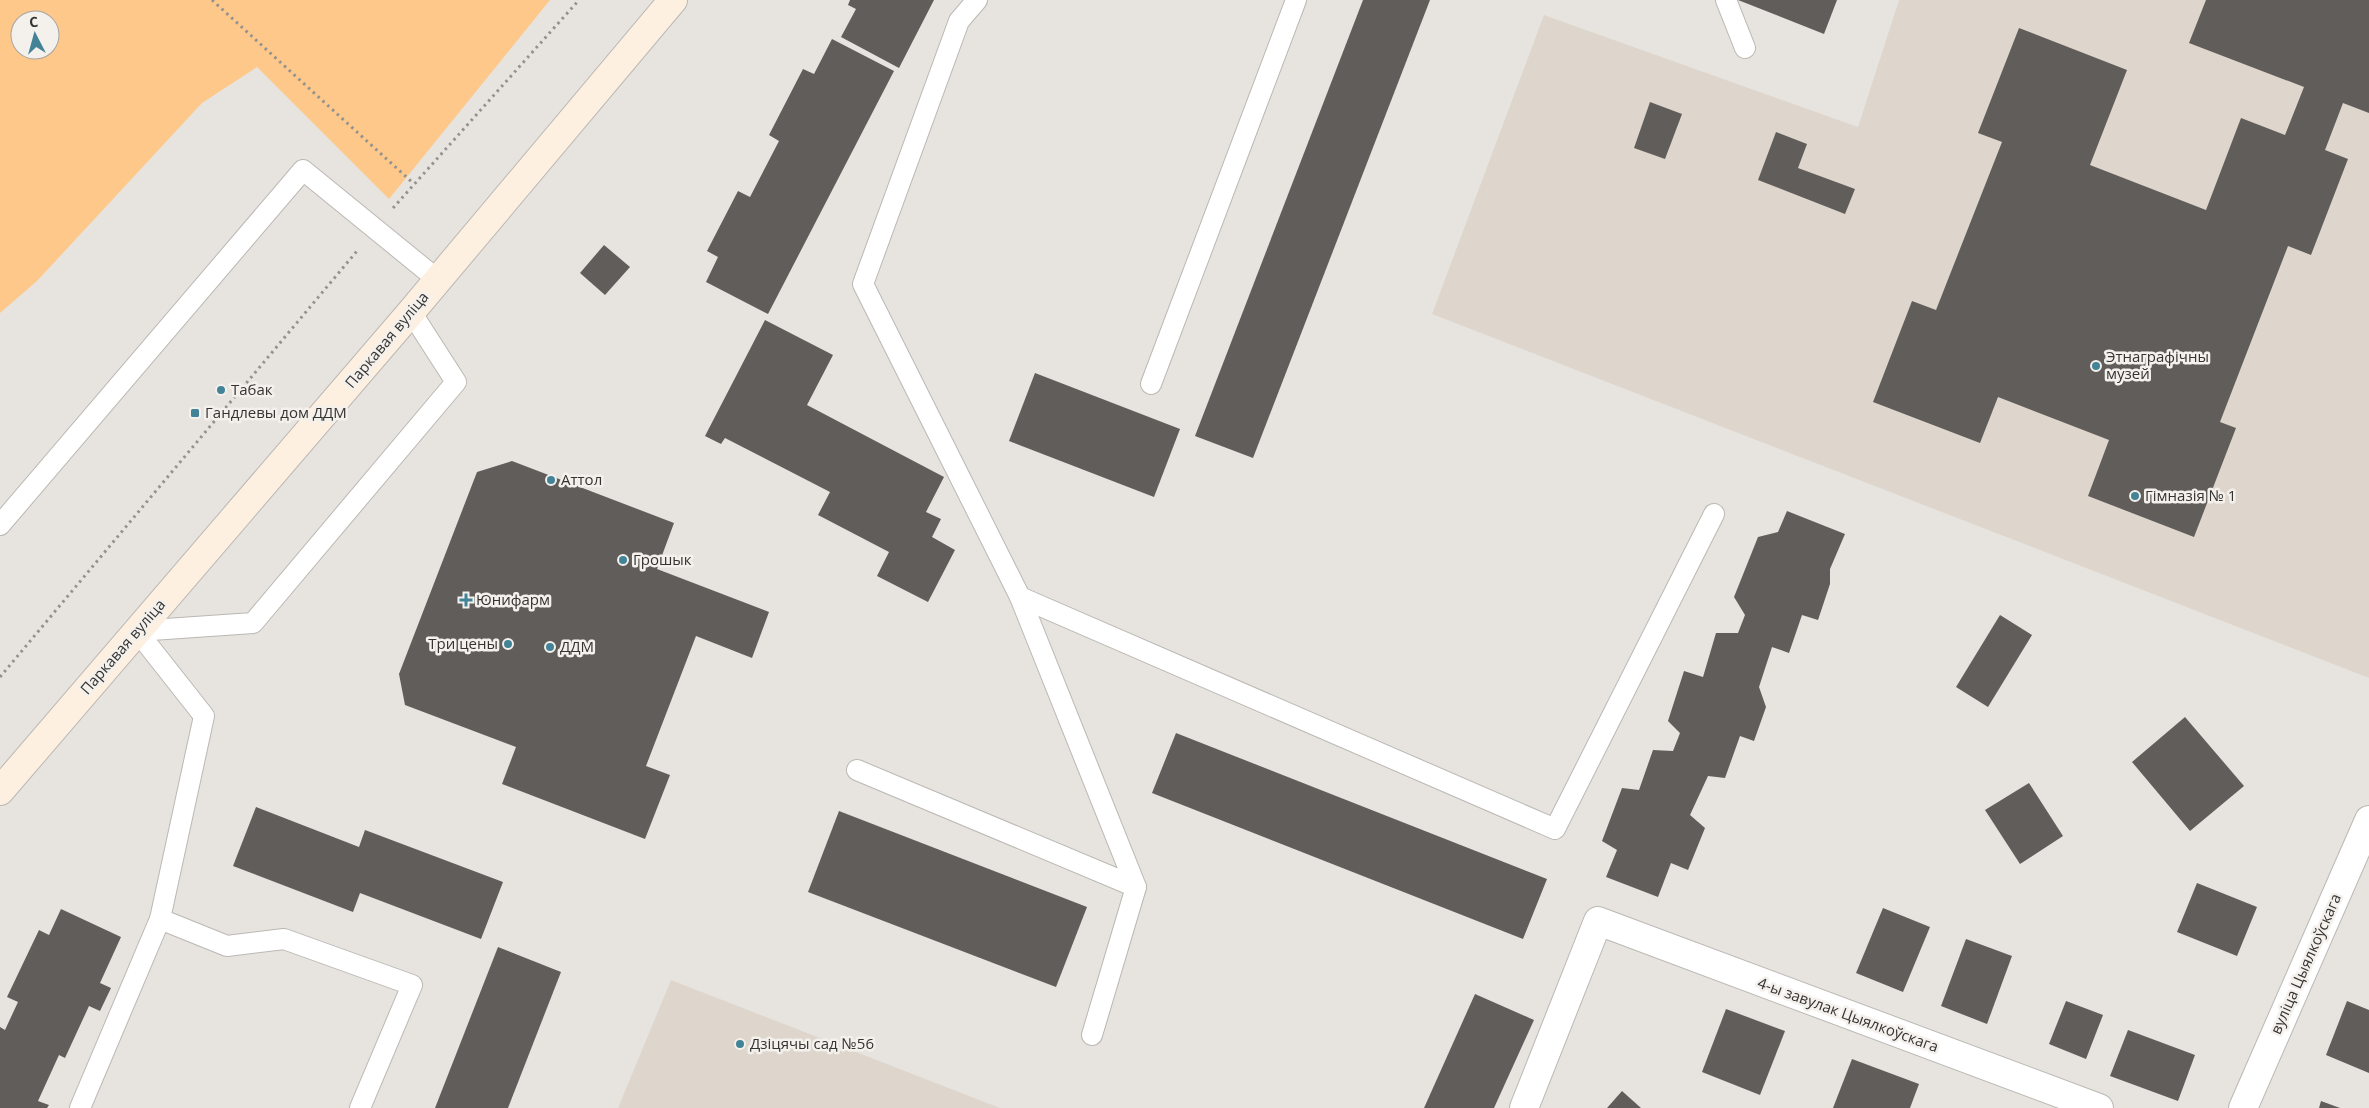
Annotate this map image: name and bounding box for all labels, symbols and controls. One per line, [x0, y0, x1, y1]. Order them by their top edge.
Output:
north arrow [10, 10, 60, 60]
text: С [28, 12, 39, 31]
street label: Паркавая вуліца [340, 287, 432, 392]
place label: Этнаграфічны музей [2106, 346, 2209, 383]
marker: Этнаграфічны музей [2090, 360, 2102, 372]
place label: Табак [231, 379, 273, 399]
marker: Табак [215, 384, 227, 396]
place label: Гандлевы дом ДДМ [205, 402, 347, 422]
marker: Гандлевы дом ДДМ [189, 407, 201, 419]
place label: Аттол [561, 469, 602, 489]
marker: Аттол [545, 474, 557, 486]
place label: Гімназія № 1 [2145, 485, 2236, 505]
marker: Гімназія № 1 [2129, 490, 2141, 502]
place label: Грошык [633, 549, 692, 569]
marker: Грошык [617, 554, 629, 566]
place label: Юнифарм [476, 589, 550, 609]
marker: Юнифарм [460, 594, 472, 606]
street label: Паркавая вуліца [75, 595, 169, 698]
place label: Три цены [428, 633, 498, 653]
place label: ДДМ [560, 636, 594, 656]
marker: Три цены [502, 638, 514, 650]
marker: ДДМ [544, 641, 556, 653]
street label: вуліца Цыялкоўскага [2265, 890, 2345, 1037]
street label: 4-ы завулак Цыялкоўскага [1755, 972, 1941, 1056]
place label: Дзіцячы сад №56 [750, 1033, 874, 1053]
marker: Дзіцячы сад №56 [734, 1038, 746, 1050]

